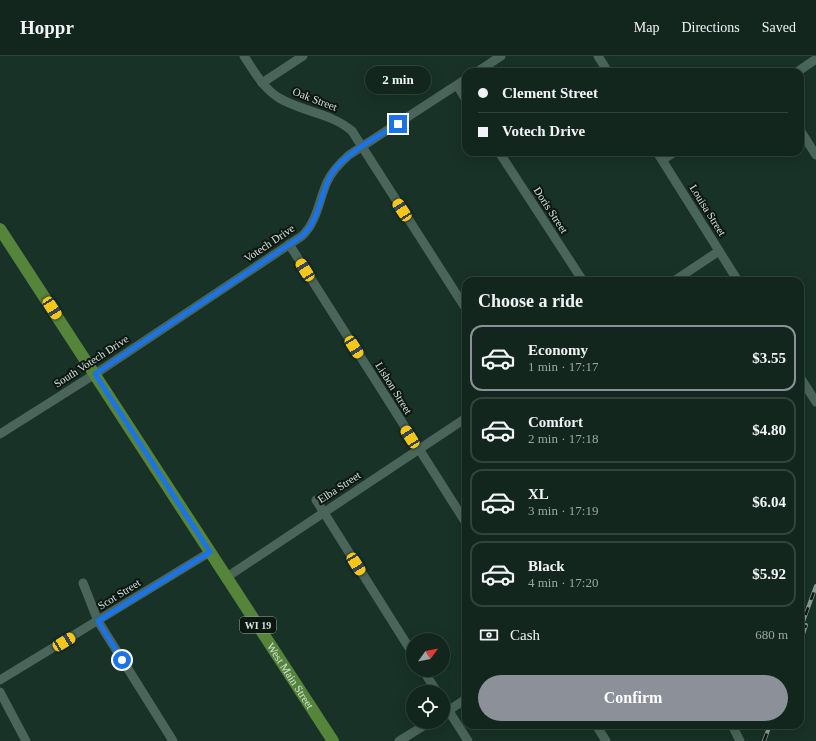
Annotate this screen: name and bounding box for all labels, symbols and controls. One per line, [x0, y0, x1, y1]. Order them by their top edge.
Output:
text: Hoppr [20, 17, 74, 38]
text: Map [634, 20, 659, 35]
text: Directions [681, 20, 740, 35]
text: Saved [762, 20, 796, 35]
callout: 2 min [365, 66, 431, 94]
text: 2 min [382, 72, 414, 87]
street label: Oak Street [291, 85, 339, 113]
text: Clement Street [502, 85, 598, 101]
route end [389, 115, 407, 133]
text: Votech Drive [502, 123, 585, 139]
street label: Louisa Street [687, 182, 729, 238]
street label: Doris Street [532, 185, 570, 235]
car [390, 197, 414, 223]
street label: Votech Drive [242, 222, 297, 264]
car [294, 257, 316, 283]
text: Choose a ride [478, 291, 583, 311]
car [40, 295, 64, 321]
street label: South Votech Drive [52, 332, 131, 390]
car [343, 334, 365, 360]
icon: car [480, 340, 516, 376]
text: Economy [528, 342, 588, 358]
text: $3.55 [752, 350, 786, 366]
text: 1 min · 17:17 [528, 359, 598, 374]
street label: Lisbon Street [373, 360, 415, 416]
icon: car [480, 412, 516, 448]
text: Comfort [528, 414, 583, 430]
text: $4.80 [752, 422, 786, 438]
car [399, 424, 421, 450]
text: 2 min · 17:18 [528, 431, 598, 446]
street label: Elba Street [315, 469, 363, 505]
icon: car [480, 484, 516, 520]
text: XL [528, 486, 549, 502]
text: $6.04 [752, 494, 786, 510]
text: 3 min · 17:19 [528, 503, 598, 518]
car [345, 551, 367, 577]
icon: car [480, 556, 516, 592]
text: Black [528, 558, 565, 574]
text: $5.92 [752, 566, 786, 582]
text: 4 min · 17:20 [528, 575, 598, 590]
street label: Scot Street [95, 576, 143, 612]
road number: WI 19 [240, 617, 276, 633]
icon: cash [478, 624, 500, 646]
text: Cash [510, 627, 540, 643]
text: 680 m [755, 627, 788, 642]
car [51, 631, 77, 653]
north arrow [406, 633, 450, 677]
map controls [406, 633, 450, 729]
street label: West Main Street [265, 641, 316, 711]
route start [113, 651, 131, 669]
button: Confirm [478, 675, 788, 721]
button: locate [406, 685, 450, 729]

